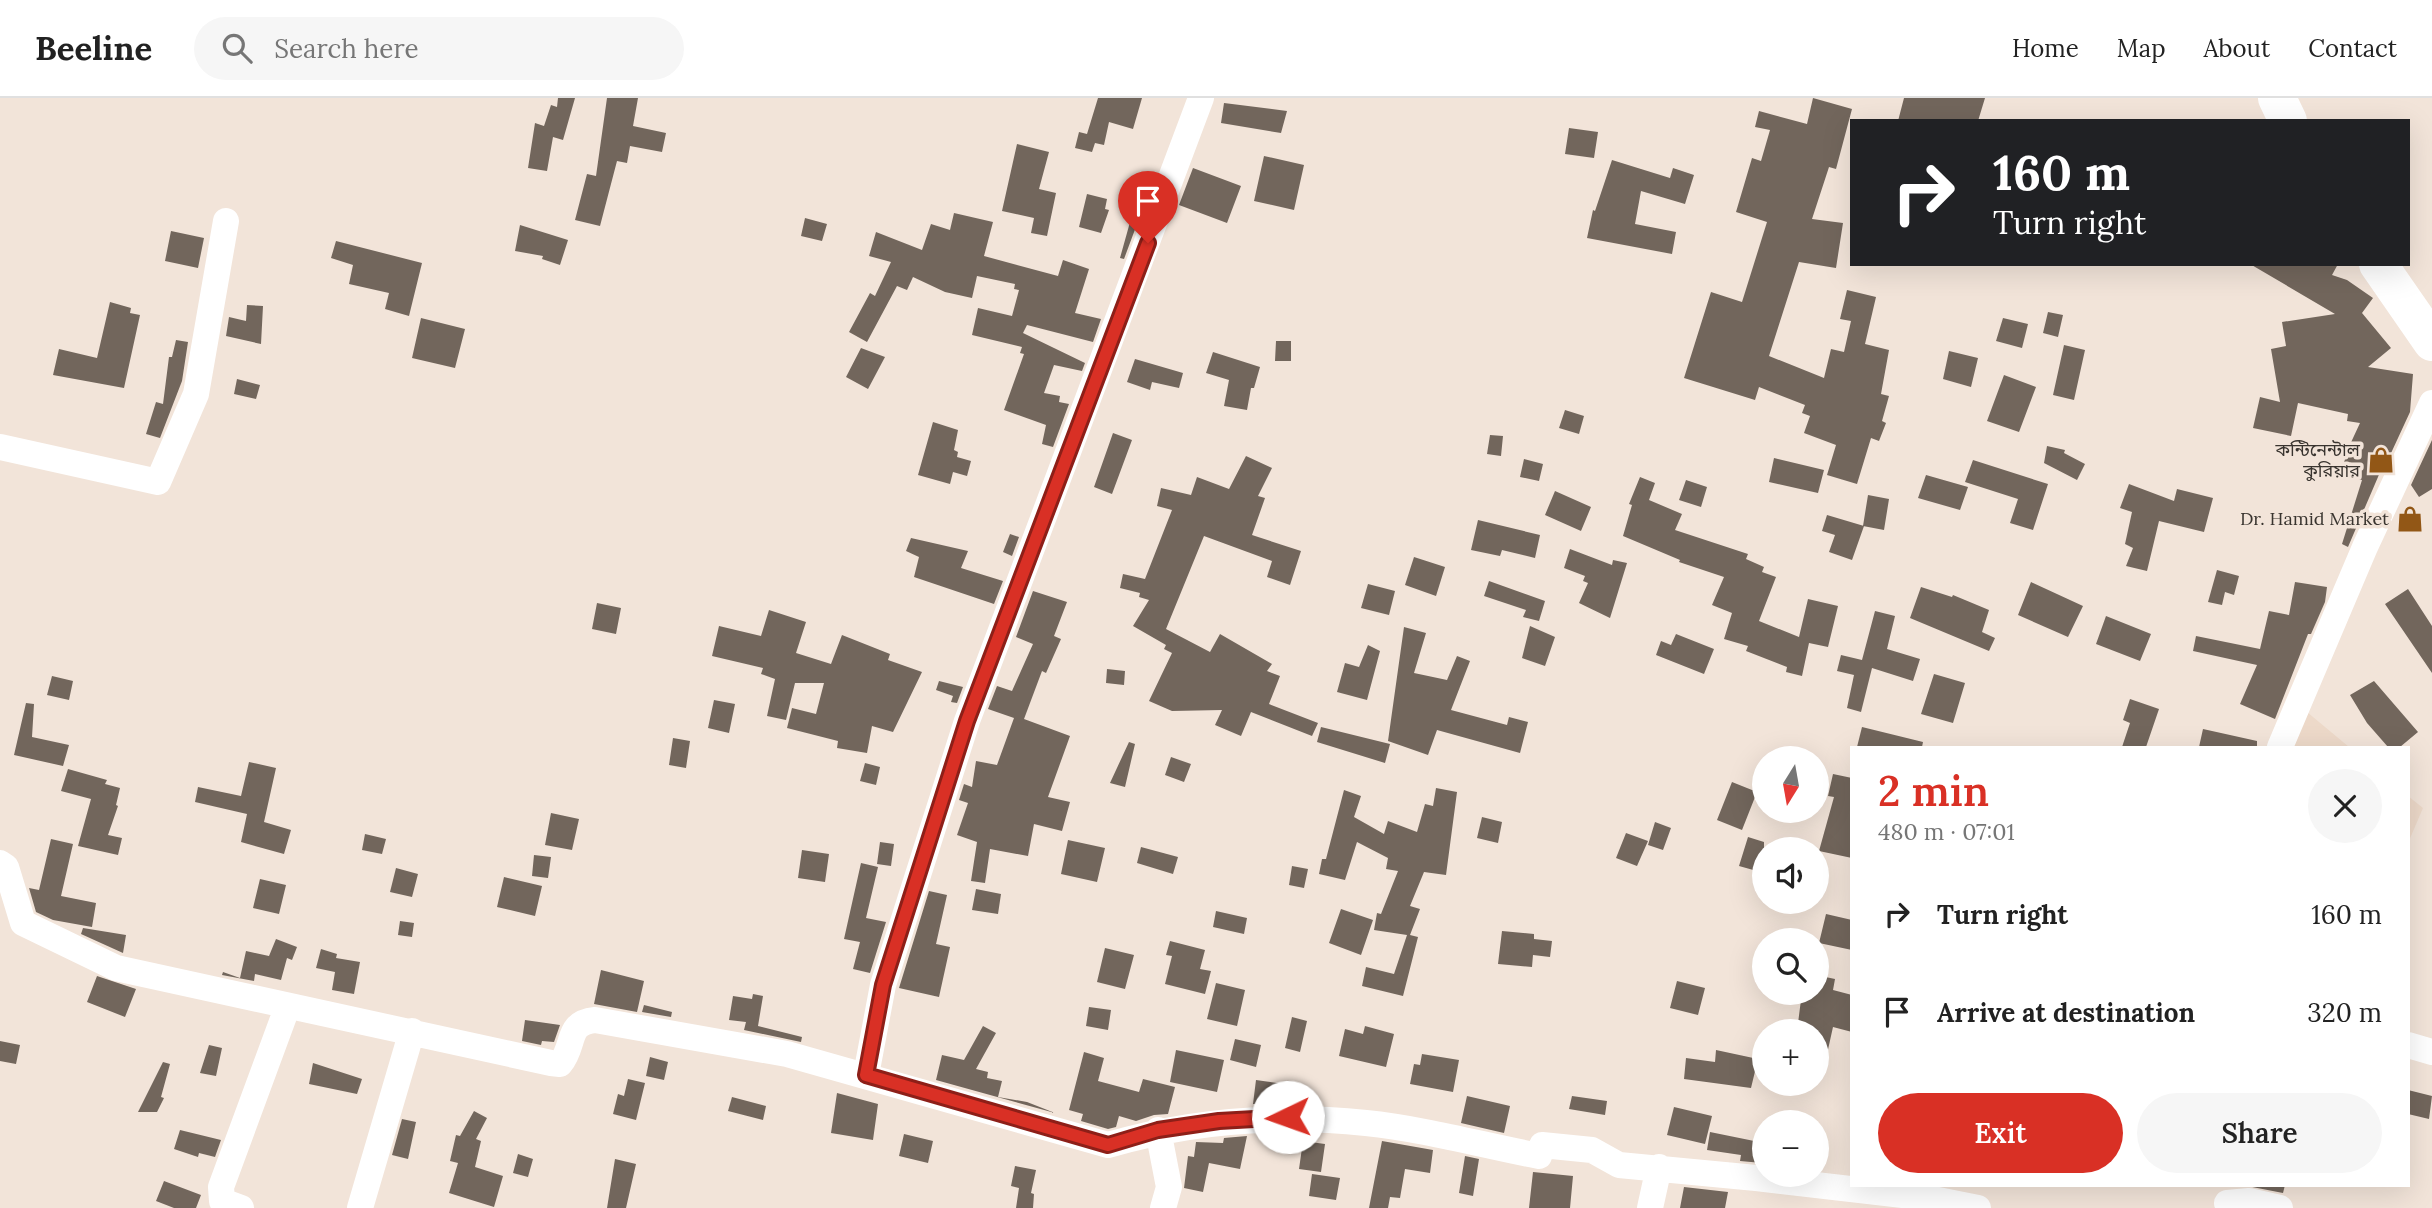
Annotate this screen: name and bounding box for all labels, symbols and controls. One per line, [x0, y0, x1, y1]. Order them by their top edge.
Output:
search box [194, 17, 684, 80]
text: Beeline [35, 27, 152, 69]
icon: search [218, 29, 256, 67]
text: Search here [274, 32, 419, 65]
text: Home [2012, 33, 2079, 64]
text: Map [2117, 33, 2166, 64]
text: About [2204, 33, 2270, 64]
text: Contact [2308, 33, 2397, 64]
text: 160 m [1993, 141, 2130, 203]
icon: right [1878, 147, 1969, 238]
pin [1118, 171, 1178, 243]
icon: arrive [1129, 182, 1167, 220]
text: Turn right [1993, 202, 2146, 243]
place label: কন্টিনেন্টাল কুরিয়ার [2274, 438, 2361, 482]
shop icon: কন্টিনেন্টাল কুরিয়ার [2366, 445, 2396, 475]
shop icon: Dr. Hamid Market [2395, 504, 2425, 534]
place label: Dr. Hamid Market [2240, 507, 2389, 530]
north arrow [1752, 746, 1829, 822]
map controls [1752, 746, 1829, 1187]
text: 2 min [1878, 764, 1989, 818]
button: close [2308, 769, 2382, 843]
text: 480 m · 07:01 [1878, 817, 2015, 846]
button: sound [1752, 837, 1829, 914]
icon: right [1878, 895, 1916, 933]
text: Turn right [1937, 898, 2068, 931]
text: 160 m [2311, 898, 2382, 931]
button: search [1752, 928, 1829, 1005]
icon: arrive [1878, 993, 1916, 1031]
text: Arrive at destination [1937, 996, 2195, 1029]
text: 320 m [2307, 996, 2382, 1029]
button: + [1752, 1019, 1829, 1096]
position arrow [1251, 1080, 1325, 1154]
button: Exit [1878, 1093, 2123, 1173]
button: Share [2137, 1093, 2382, 1173]
button: − [1752, 1110, 1829, 1187]

